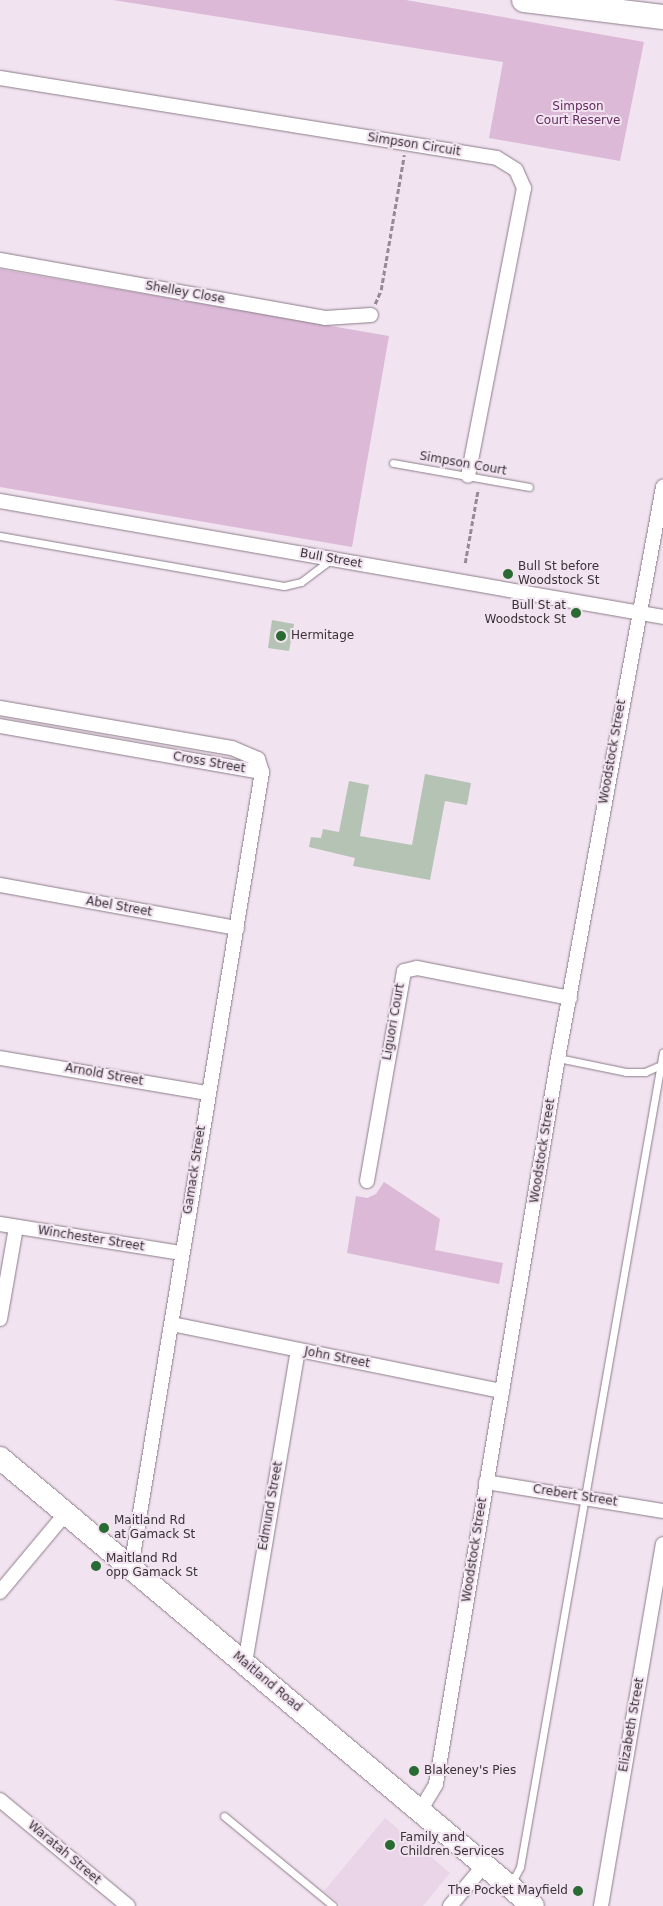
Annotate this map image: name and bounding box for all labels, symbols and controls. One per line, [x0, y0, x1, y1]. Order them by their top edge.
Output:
park label: Simpson Court Reserve [535, 100, 621, 128]
street label: Simpson Circuit [367, 131, 461, 159]
street label: Shelley Close [144, 279, 226, 307]
street label: Simpson Court [418, 449, 508, 479]
street label: Bull Street [299, 546, 363, 572]
place label: Bull St before Woodstock St [518, 560, 599, 588]
marker: Bull St before Woodstock St [502, 568, 514, 580]
place label: Bull St at Woodstock St [485, 599, 566, 627]
marker: Bull St at Woodstock St [570, 607, 582, 619]
place label: Hermitage [291, 629, 354, 643]
marker: Hermitage [275, 630, 287, 642]
street label: Woodstock Street [597, 699, 629, 805]
street label: Cross Street [172, 750, 246, 776]
street label: Abel Street [85, 894, 153, 920]
street label: Liguori Court [380, 983, 408, 1061]
street label: Arnold Street [64, 1061, 144, 1089]
street label: Woodstock Street [528, 1098, 558, 1204]
street label: Gamack Street [181, 1125, 209, 1215]
street label: Winchester Street [37, 1223, 145, 1255]
street label: John Street [303, 1345, 371, 1371]
street label: Edmund Street [256, 1460, 286, 1552]
street label: Crebert Street [532, 1482, 618, 1510]
street label: Woodstock Street [460, 1497, 490, 1603]
place label: Maitland Rd at Gamack St [114, 1514, 195, 1542]
marker: Maitland Rd at Gamack St [98, 1522, 110, 1534]
place label: Maitland Rd opp Gamack St [106, 1552, 198, 1580]
marker: Maitland Rd opp Gamack St [90, 1560, 102, 1572]
street label: Maitland Road [230, 1649, 304, 1715]
street label: Elizabeth Street [617, 1677, 647, 1773]
place label: Blakeney's Pies [424, 1764, 516, 1778]
marker: Blakeney's Pies [408, 1765, 420, 1777]
street label: Waratah Street [25, 1818, 103, 1888]
place label: Family and Children Services [400, 1831, 504, 1859]
marker: Family and Children Services [384, 1839, 396, 1851]
place label: The Pocket Mayfield [448, 1884, 568, 1898]
marker: The Pocket Mayfield [572, 1885, 584, 1897]

